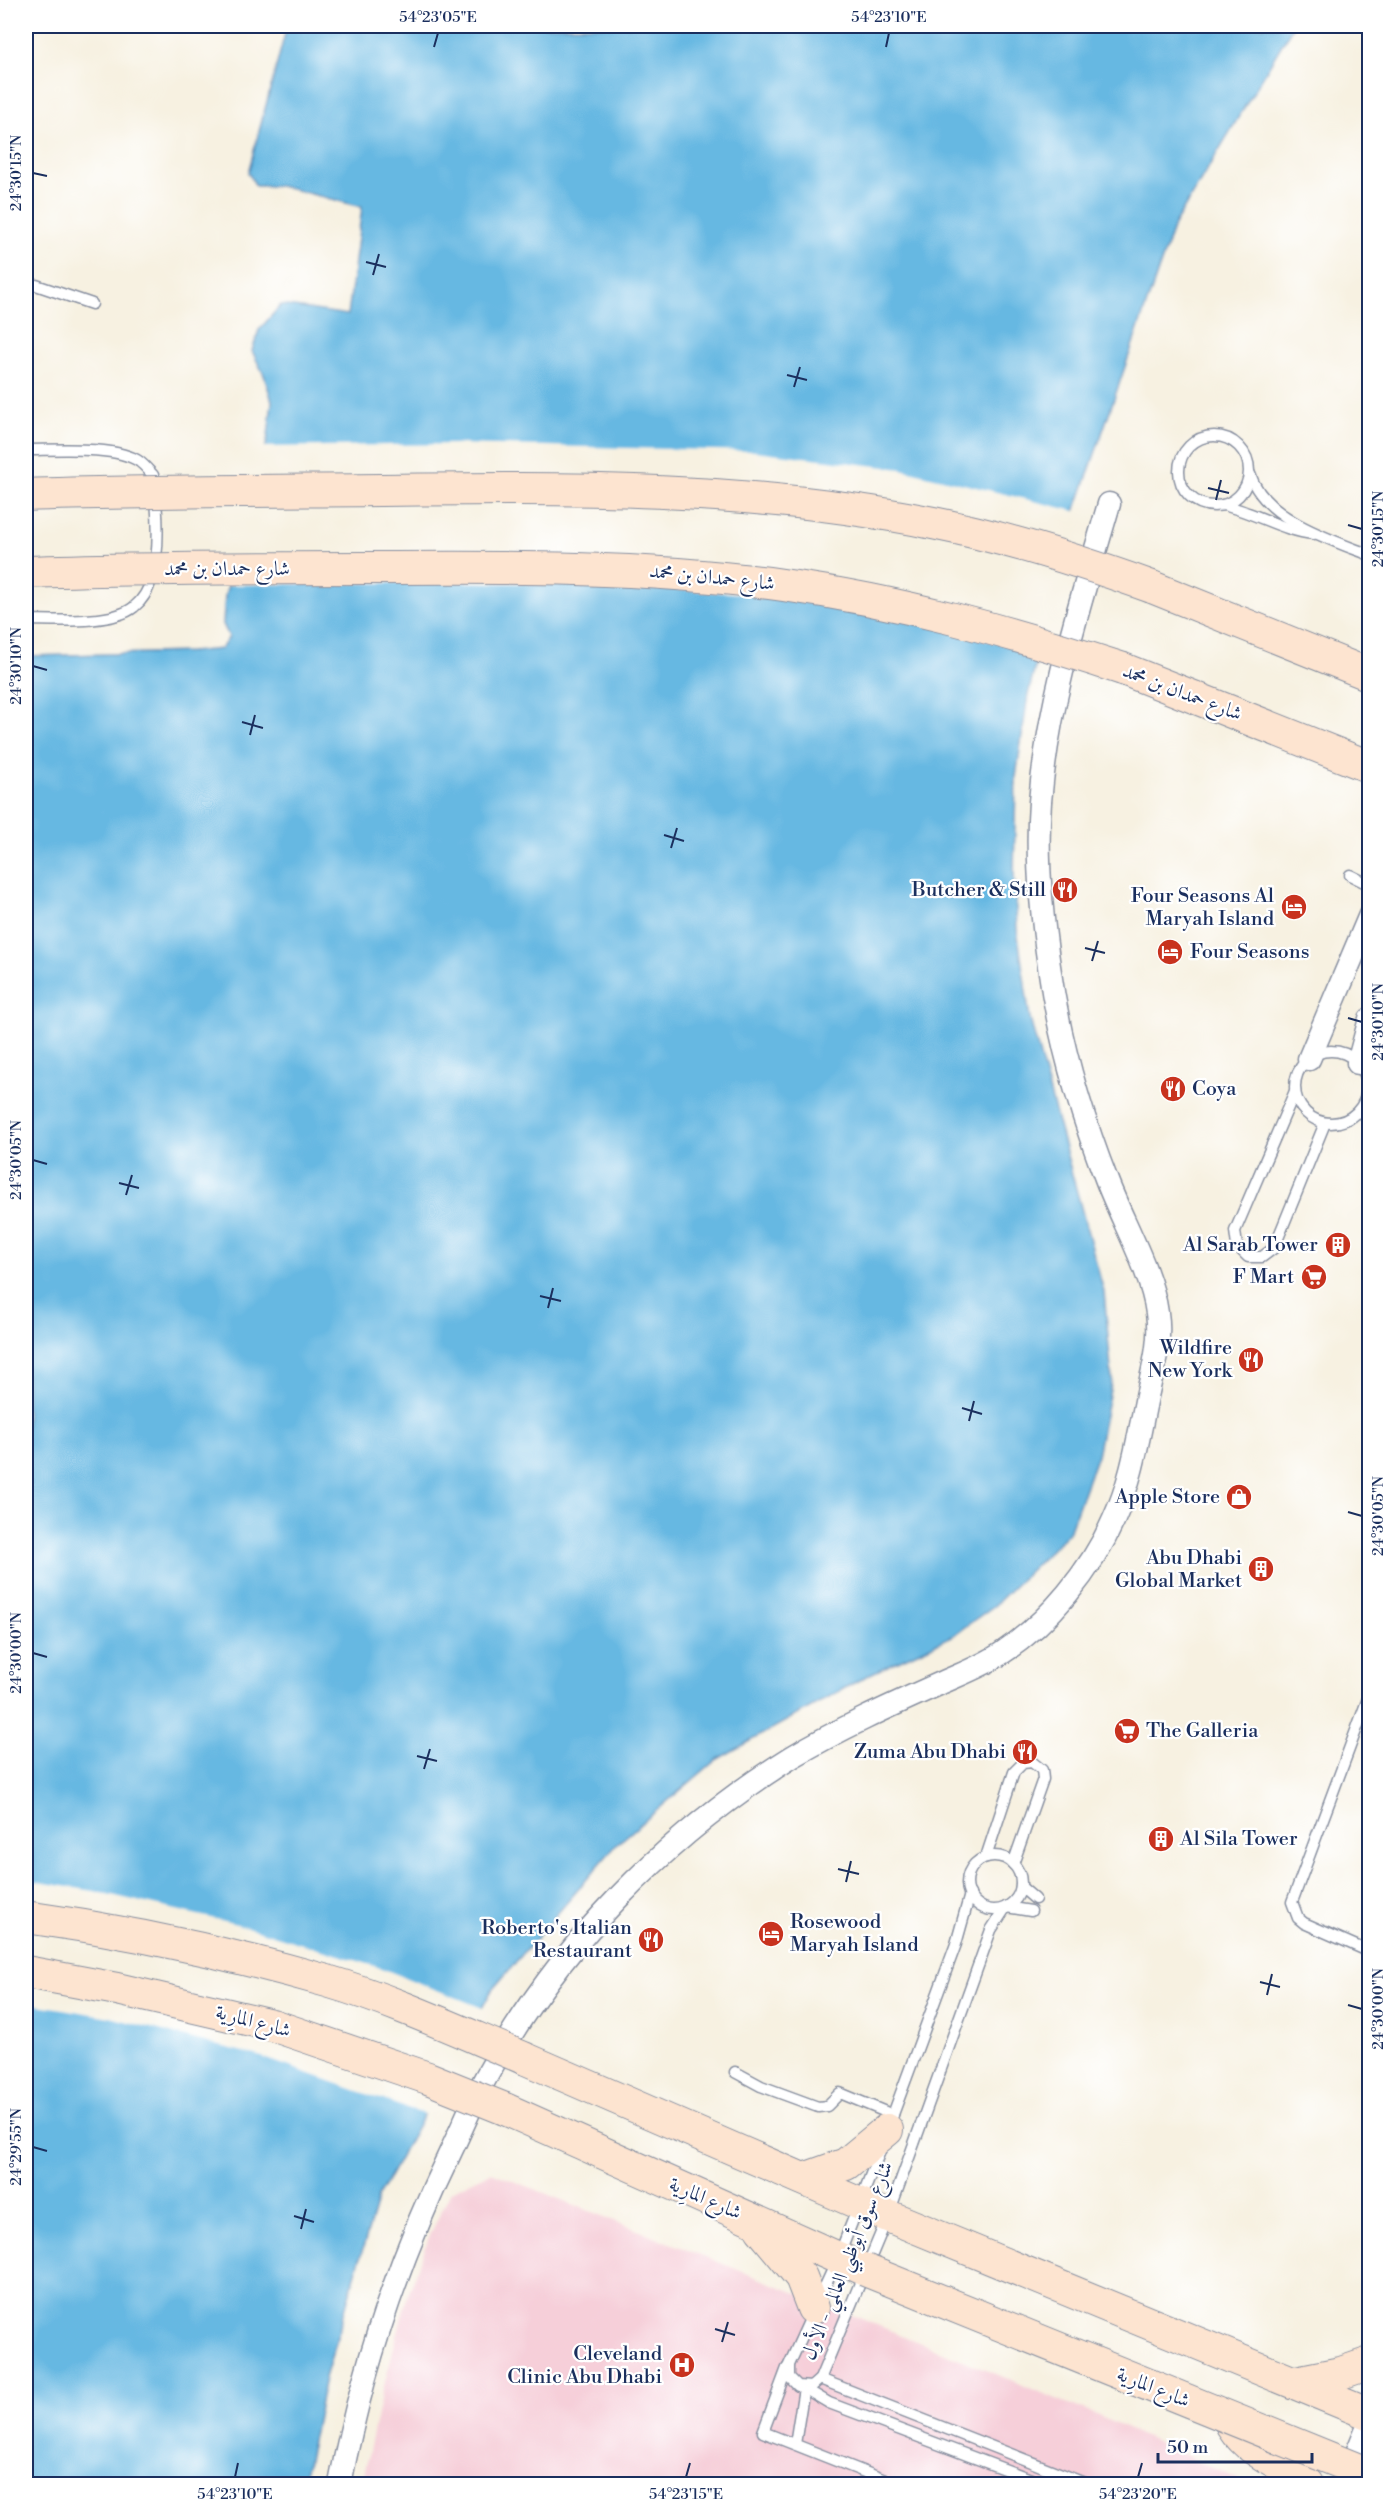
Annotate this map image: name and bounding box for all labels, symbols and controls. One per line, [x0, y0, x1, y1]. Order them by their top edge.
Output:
text: 54°23'05"E [399, 8, 477, 27]
text: 54°23'10"E [851, 8, 927, 27]
text: 24°30'15"N [7, 135, 26, 211]
text: 24°30'15"N [1369, 491, 1388, 567]
street label: شارع حمدان بن محمد [164, 557, 290, 586]
street label: شارع حمدان بن محمد [648, 559, 776, 601]
text: 24°30'10"N [7, 627, 26, 705]
street label: شارع حمدان بن محمد [1117, 659, 1245, 731]
restaurant icon: Butcher & Still [1050, 875, 1080, 905]
place label: Butcher & Still [911, 878, 1046, 903]
place label: Four Seasons Al Maryah Island [1131, 884, 1275, 932]
hotel icon: Four Seasons Al Maryah Island [1279, 892, 1309, 922]
hotel icon: Four Seasons [1155, 937, 1185, 967]
place label: Four Seasons [1190, 940, 1310, 965]
text: 24°30'10"N [1369, 983, 1388, 1061]
restaurant icon: Coya [1158, 1074, 1188, 1104]
place label: Coya [1192, 1077, 1237, 1102]
text: 24°30'05"N [7, 1120, 26, 1200]
building icon: Al Sarab Tower [1323, 1230, 1353, 1260]
place label: Al Sarab Tower [1182, 1233, 1318, 1258]
supermarket icon: F Mart [1299, 1262, 1329, 1292]
place label: F Mart [1233, 1265, 1294, 1290]
place label: Wildfire New York [1148, 1336, 1234, 1384]
restaurant icon: Wildfire New York [1236, 1345, 1266, 1375]
text: 24°30'05"N [1369, 1476, 1388, 1556]
shop icon: Apple Store [1224, 1482, 1254, 1512]
place label: Apple Store [1114, 1485, 1220, 1510]
place label: Abu Dhabi Global Market [1115, 1546, 1242, 1594]
building icon: Abu Dhabi Global Market [1246, 1554, 1276, 1584]
text: 24°30'00"N [7, 1612, 26, 1694]
supermarket icon: The Galleria [1112, 1716, 1142, 1746]
place label: The Galleria [1146, 1719, 1259, 1744]
restaurant icon: Zuma Abu Dhabi [1010, 1737, 1040, 1767]
place label: Zuma Abu Dhabi [854, 1740, 1006, 1765]
building icon: Al Sila Tower [1146, 1824, 1176, 1854]
place label: Al Sila Tower [1179, 1827, 1298, 1852]
place label: Rosewood Maryah Island [790, 1910, 919, 1958]
place label: Roberto's Italian Restaurant [481, 1916, 632, 1964]
hotel icon: Rosewood Maryah Island [756, 1919, 786, 1949]
restaurant icon: Roberto's Italian Restaurant [636, 1925, 666, 1955]
text: 24°30'00"N [1369, 1968, 1388, 2050]
street label: شارع المارِية [212, 2000, 293, 2048]
text: 24°29'55"N [7, 2108, 26, 2186]
street label: شارع سوق أبوظبي العالمي - الأول [793, 2156, 904, 2366]
street label: شارع المارِية [663, 2172, 745, 2230]
place label: Cleveland Clinic Abu Dhabi [507, 2342, 663, 2390]
hospital icon: Cleveland Clinic Abu Dhabi [667, 2350, 697, 2380]
street label: شارع المارِية [1111, 2362, 1193, 2418]
scale bar [1158, 2426, 1312, 2464]
text: 50 m [1167, 2436, 1209, 2459]
text: 54°23'10"E [197, 2485, 273, 2504]
text: 54°23'15"E [649, 2485, 723, 2504]
text: 54°23'20"E [1099, 2485, 1177, 2504]

